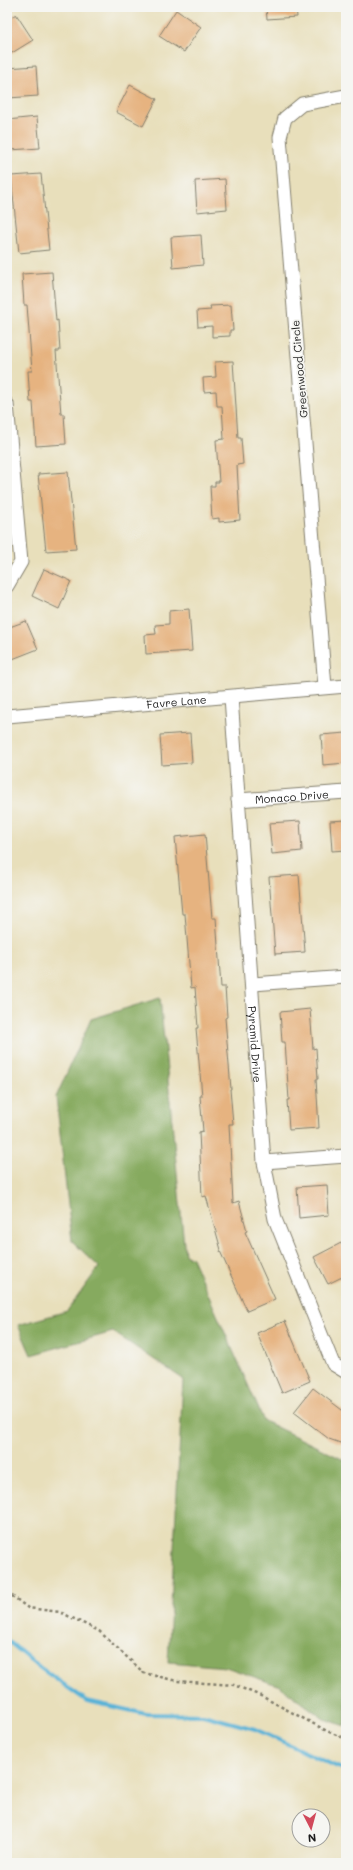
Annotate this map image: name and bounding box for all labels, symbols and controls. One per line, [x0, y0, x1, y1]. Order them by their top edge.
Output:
street label: Greenwood Circle [287, 319, 311, 419]
street label: Favre Lane [146, 691, 207, 711]
street label: Monaco Drive [254, 786, 329, 806]
street label: Pyramid Drive [245, 1005, 266, 1083]
north arrow [291, 1808, 331, 1848]
text: N [307, 1831, 317, 1846]

